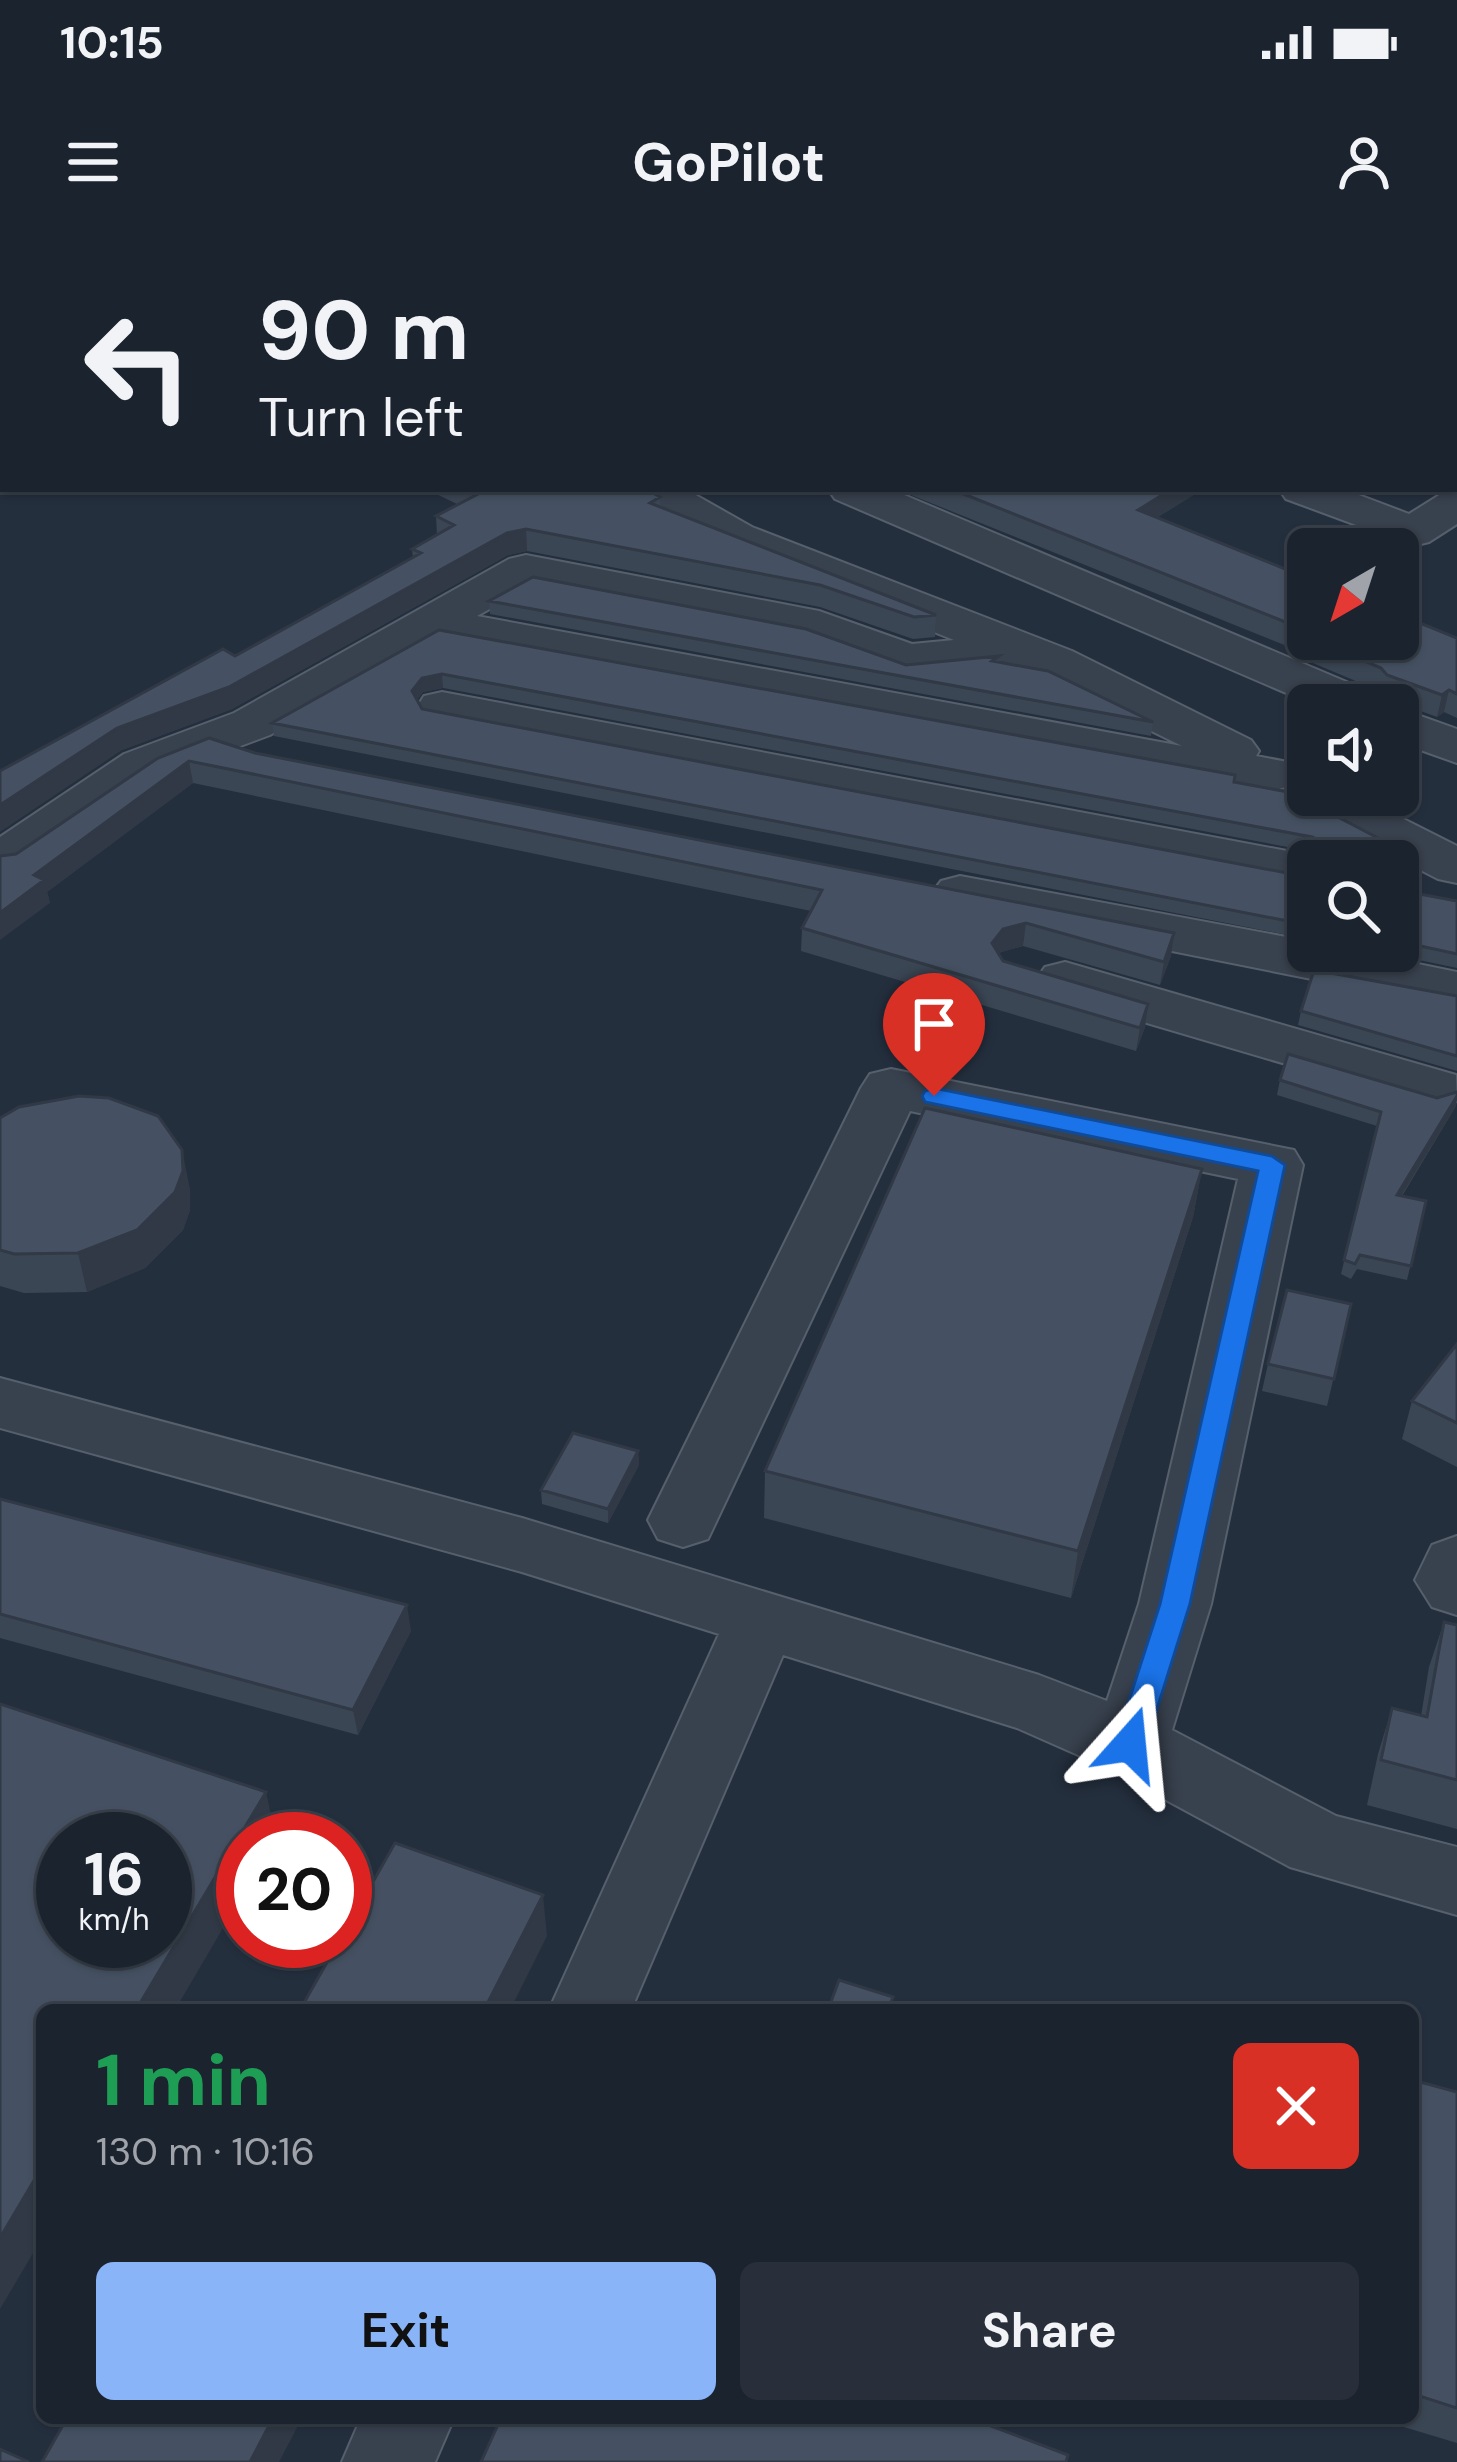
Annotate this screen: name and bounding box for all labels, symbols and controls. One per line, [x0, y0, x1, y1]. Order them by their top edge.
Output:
text: 10:15 [60, 13, 164, 72]
text: GoPilot [632, 127, 825, 198]
icon: menu [60, 129, 126, 195]
icon: person [1331, 129, 1397, 195]
text: 90 m [258, 276, 469, 385]
icon: left [60, 288, 216, 444]
text: Turn left [258, 382, 464, 453]
north arrow [1287, 528, 1419, 660]
map controls [1287, 528, 1419, 972]
button: sound [1287, 684, 1419, 816]
button: search [1287, 840, 1419, 972]
pin [883, 973, 985, 1096]
icon: arrive [901, 991, 967, 1057]
position arrow [1067, 1681, 1193, 1807]
speed limit sign: 20 [216, 1812, 372, 1968]
text: 16 [84, 1835, 144, 1914]
text: km/h [79, 1900, 149, 1939]
text: 1 min [96, 2034, 271, 2127]
button: close [1233, 2043, 1359, 2169]
text: 130 m · 10:16 [96, 2126, 315, 2177]
button: Exit [96, 2262, 716, 2400]
button: Share [740, 2262, 1359, 2400]

